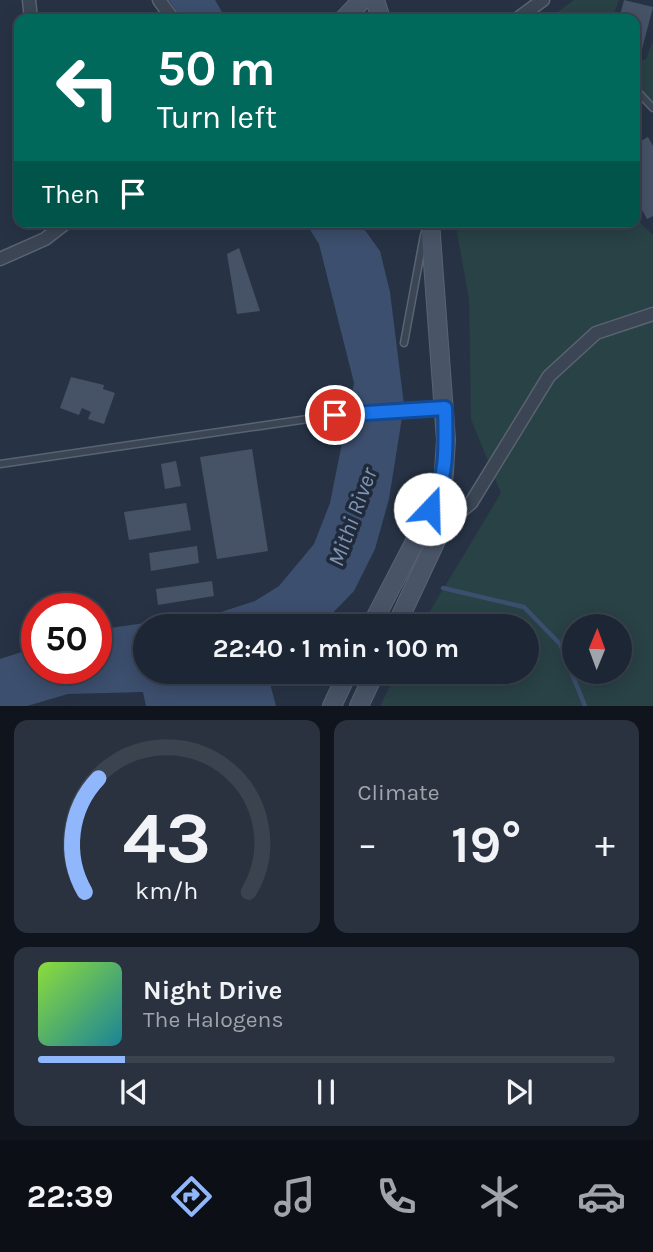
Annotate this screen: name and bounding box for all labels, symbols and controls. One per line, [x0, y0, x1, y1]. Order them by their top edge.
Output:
text: 50 m [157, 40, 275, 97]
icon: left [42, 42, 133, 133]
text: Turn left [157, 99, 277, 136]
icon: arrive [114, 175, 152, 213]
text: Then [42, 179, 100, 210]
pin [305, 385, 365, 445]
icon: arrive [316, 396, 354, 434]
water label: Mithi River [322, 463, 383, 570]
position arrow [393, 472, 467, 546]
speed limit sign: 50 [21, 593, 112, 684]
north arrow [562, 614, 632, 684]
map controls [562, 614, 632, 684]
text: 22:40 · 1 min · 100 m [213, 633, 459, 664]
text: Climate [358, 779, 440, 806]
text: 43 [122, 796, 211, 881]
text: 19° [451, 814, 521, 875]
text: − [358, 822, 377, 867]
text: + [595, 822, 615, 867]
text: km/h [135, 876, 198, 905]
text: Night Drive [143, 975, 282, 1006]
text: The Halogens [143, 1006, 283, 1033]
icon: previous [115, 1073, 153, 1111]
icon: pause [307, 1073, 345, 1111]
icon: next [500, 1073, 538, 1111]
icon: directions [167, 1172, 216, 1221]
icon: music [270, 1172, 319, 1221]
icon: phone [372, 1172, 421, 1221]
icon: climate [475, 1172, 524, 1221]
icon: car [577, 1172, 626, 1221]
text: 22:39 [27, 1178, 114, 1215]

